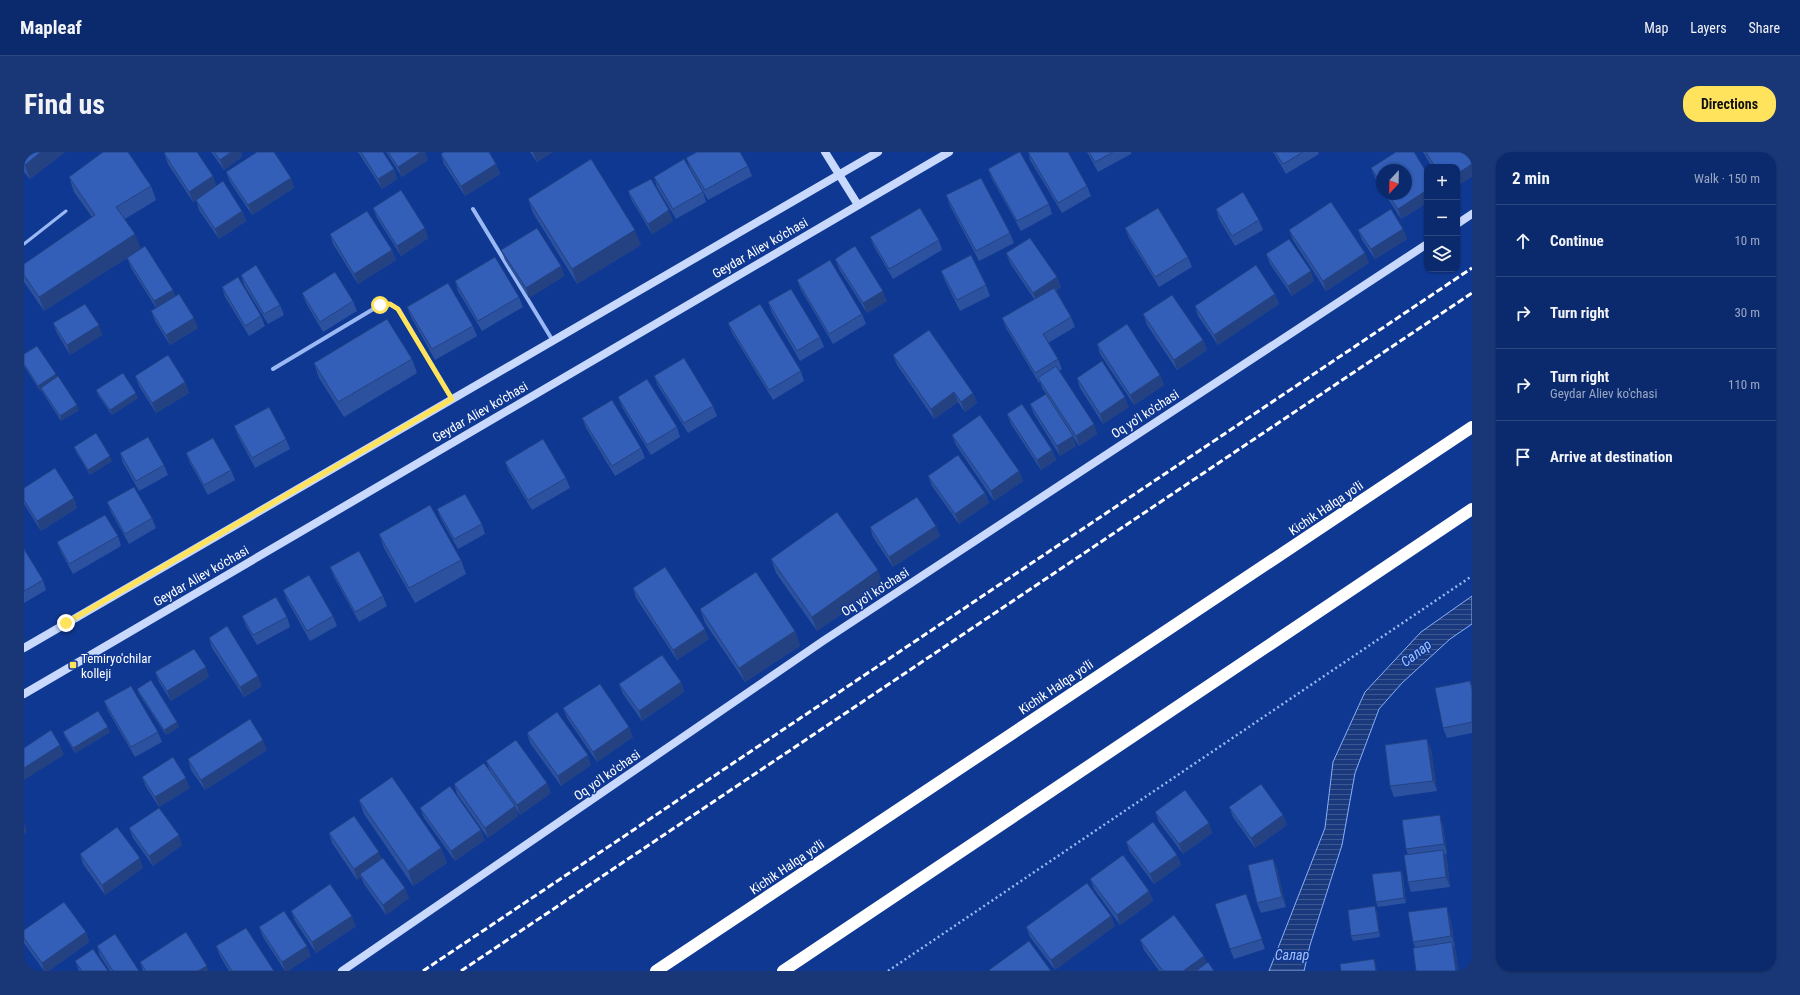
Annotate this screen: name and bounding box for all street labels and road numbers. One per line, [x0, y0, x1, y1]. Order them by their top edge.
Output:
street label: Geydar Aliev ko'chasi [710, 215, 810, 281]
street label: Geydar Aliev ko'chasi [430, 379, 530, 445]
street label: Oq yo'l ko'chasi [1108, 387, 1182, 441]
street label: Kichik Halqa yo'li [1286, 478, 1366, 538]
street label: Geydar Aliev ko'chasi [151, 543, 251, 609]
street label: Oq yo'l ko'chasi [838, 565, 912, 619]
street label: Kichik Halqa yo'li [1016, 657, 1096, 717]
street label: Oq yo'l ko'chasi [571, 747, 643, 803]
street label: Kichik Halqa yo'li [747, 837, 827, 897]

